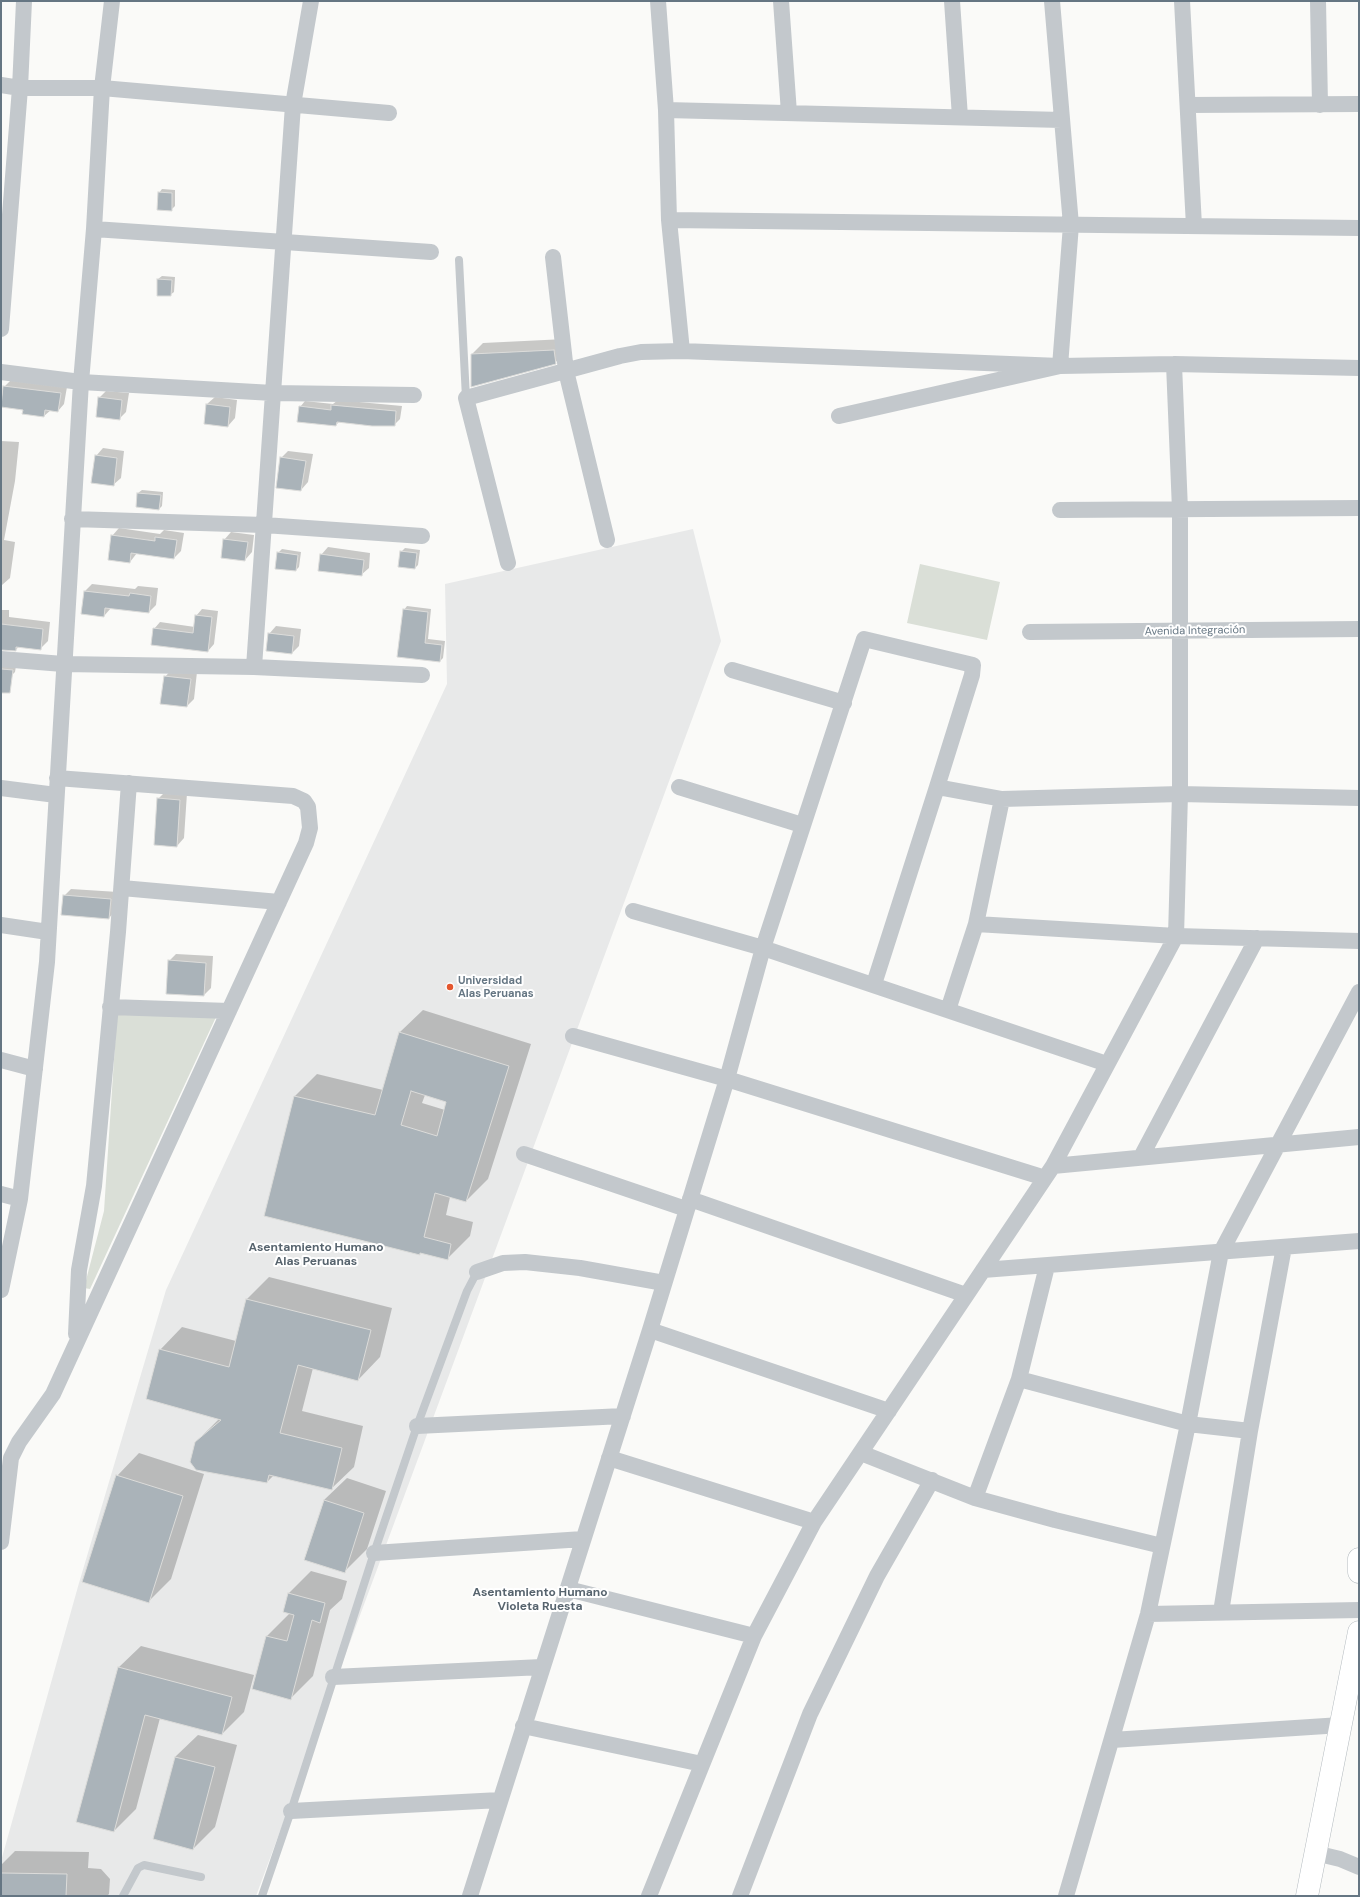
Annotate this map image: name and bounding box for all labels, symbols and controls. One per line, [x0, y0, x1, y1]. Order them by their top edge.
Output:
street label: Avenida Integración [1145, 624, 1245, 638]
place label: Universidad Alas Peruanas [458, 974, 534, 1000]
marker: Universidad Alas Peruanas [445, 982, 455, 992]
district label: Asentamiento Humano Alas Peruanas [248, 1241, 384, 1269]
district label: Asentamiento Humano Violeta Ruesta [472, 1586, 608, 1614]

